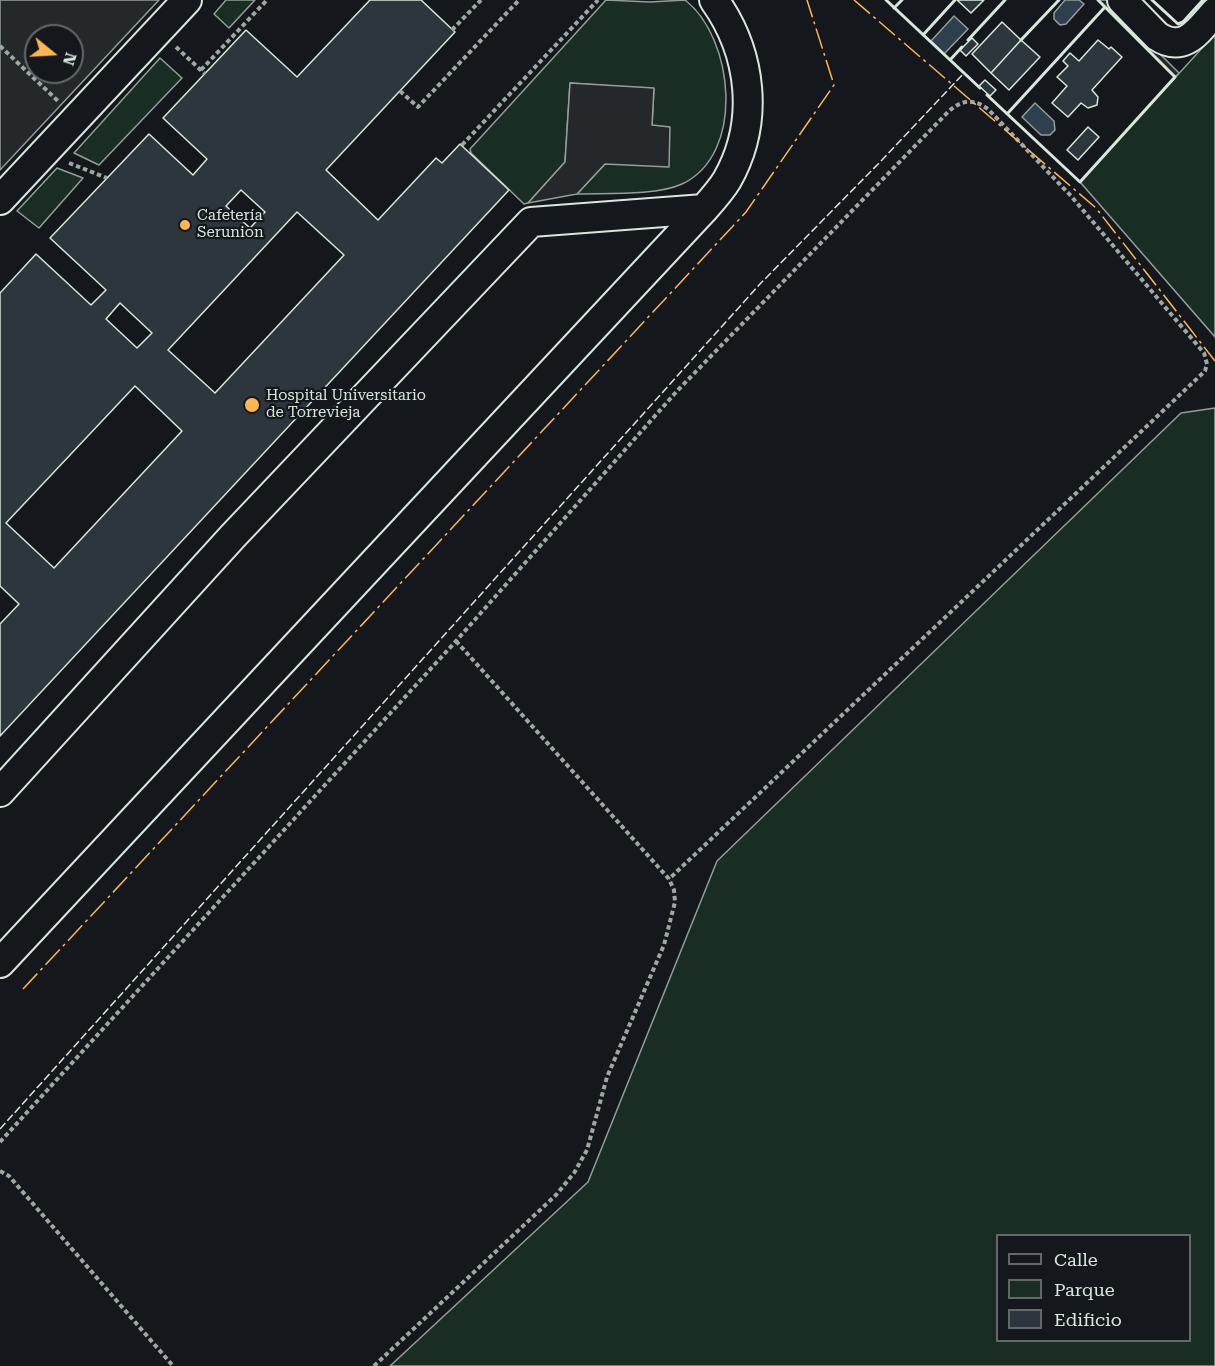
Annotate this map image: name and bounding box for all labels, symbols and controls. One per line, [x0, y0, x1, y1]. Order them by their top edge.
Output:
north arrow [24, 24, 84, 84]
text: N [59, 50, 81, 68]
place label: Cafetería Serunion [197, 207, 264, 242]
marker: Cafetería Serunion [178, 218, 192, 232]
place label: Hospital Universitario de Torrevieja [266, 387, 426, 422]
marker: Hospital Universitario de Torrevieja [243, 396, 261, 414]
legend [996, 1234, 1191, 1342]
text: Calle [1054, 1249, 1098, 1270]
text: Parque [1054, 1279, 1115, 1300]
text: Edificio [1054, 1309, 1122, 1330]

